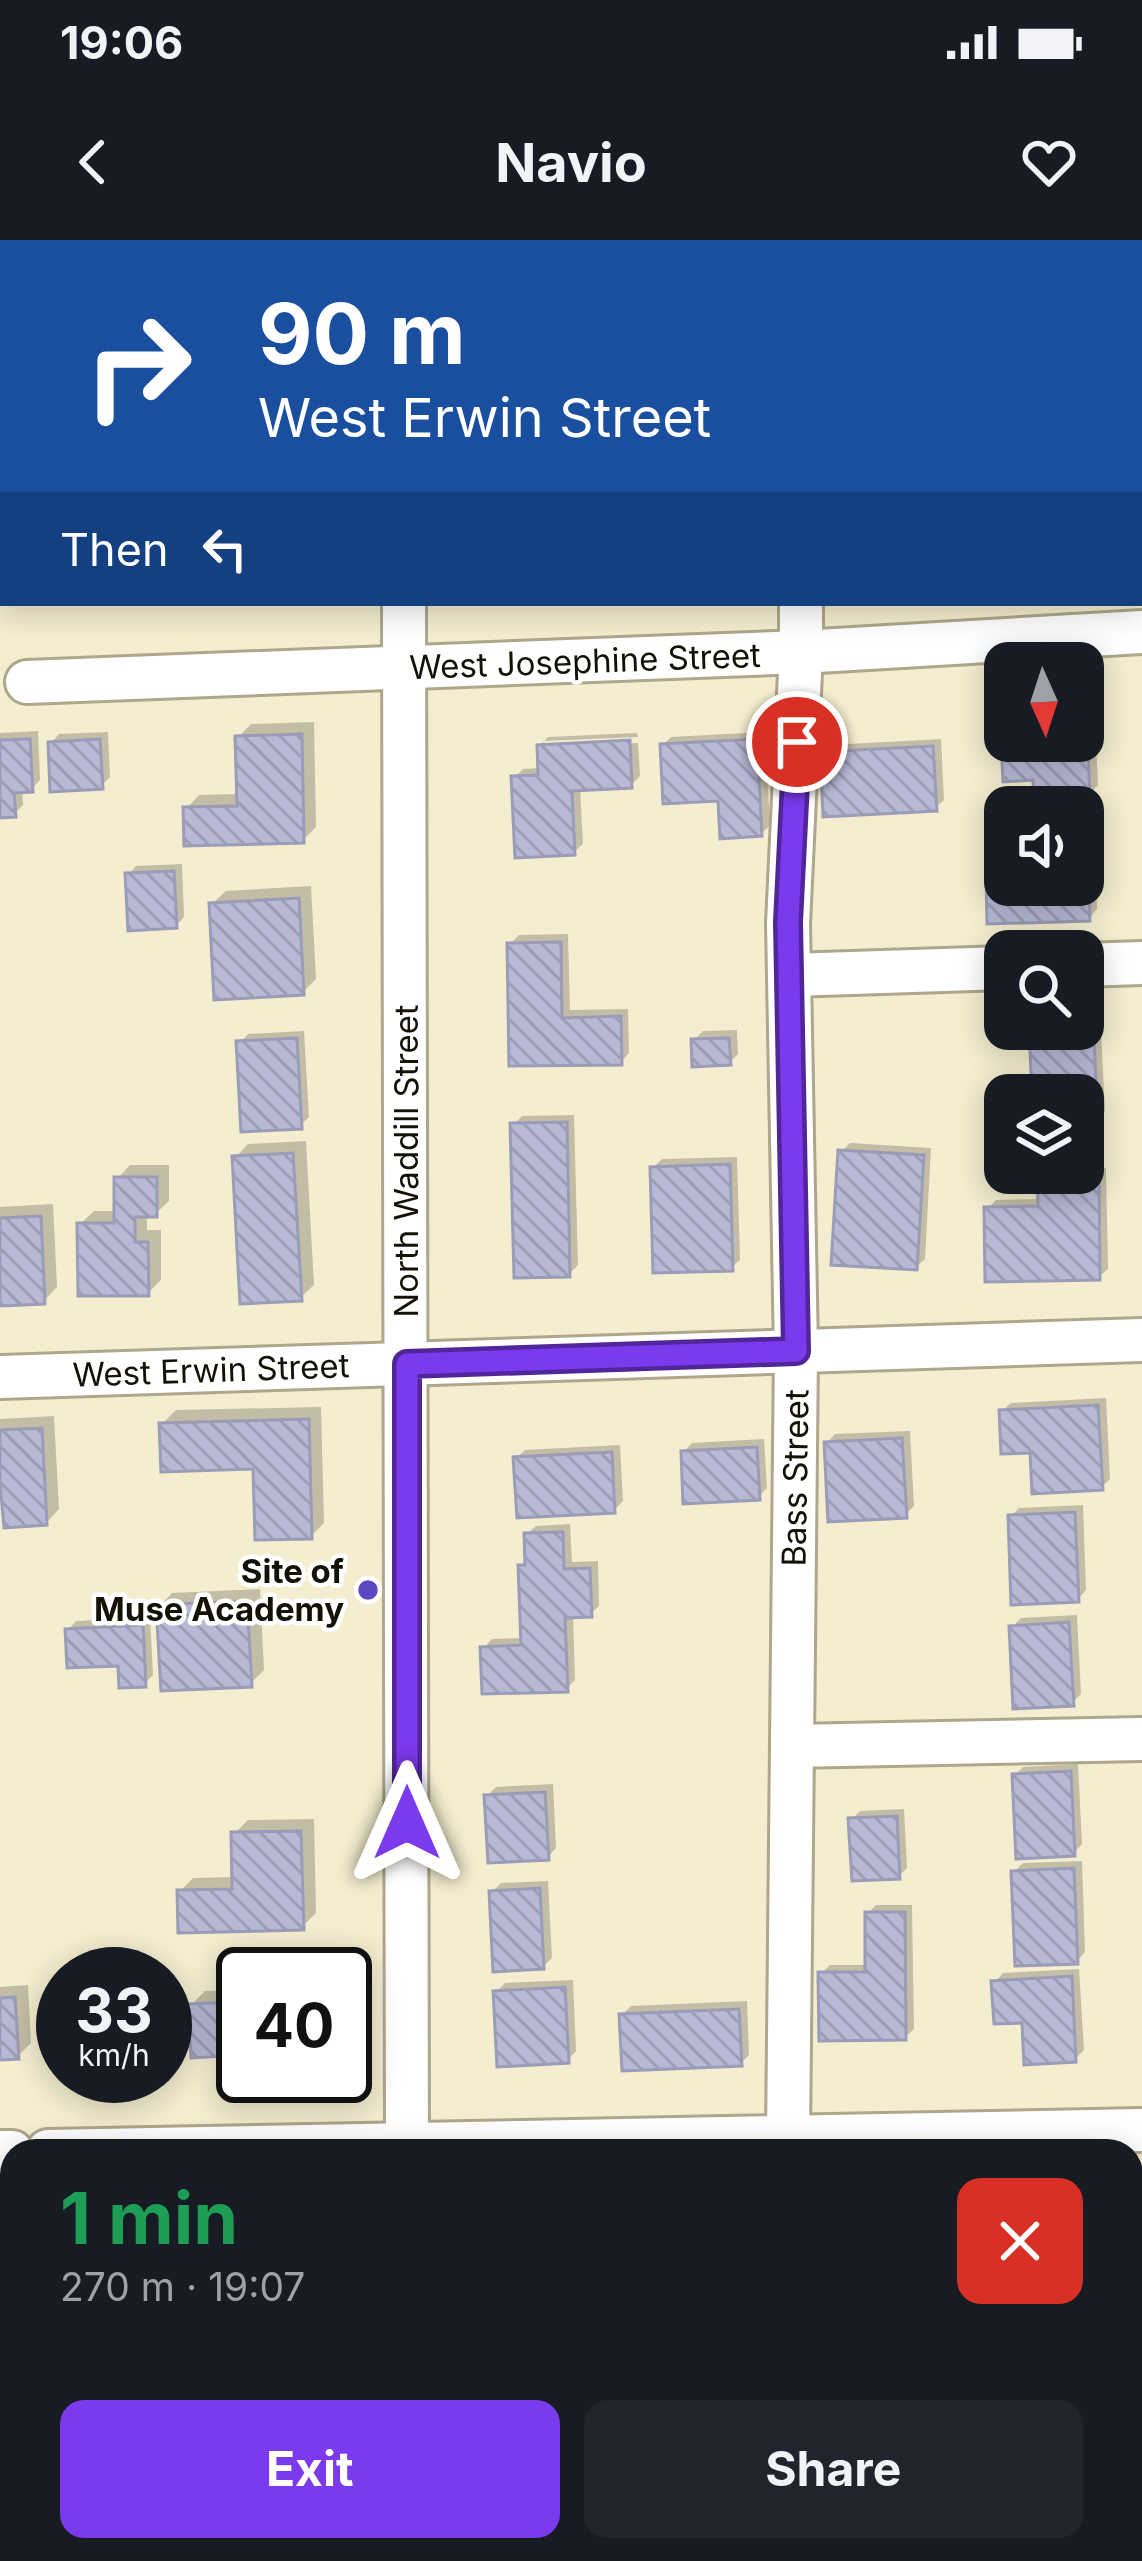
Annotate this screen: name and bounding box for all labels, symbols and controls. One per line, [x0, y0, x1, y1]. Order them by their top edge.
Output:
text: 19:06 [60, 15, 183, 70]
icon: back [60, 129, 126, 195]
icon: heart [1016, 129, 1082, 195]
text: Navio [495, 130, 647, 195]
text: 90 m [258, 283, 466, 384]
icon: right [60, 288, 216, 444]
text: West Erwin Street [258, 385, 711, 450]
icon: left [192, 516, 258, 582]
text: Then [60, 522, 168, 577]
street label: West Josephine Street [409, 635, 762, 687]
north arrow [984, 642, 1104, 762]
map controls [984, 642, 1104, 1194]
pin [746, 691, 848, 793]
icon: arrive [764, 709, 830, 775]
button: sound [984, 786, 1104, 906]
button: search [984, 930, 1104, 1050]
street label: North Waddill Street [386, 1004, 426, 1318]
button: layers [984, 1074, 1104, 1194]
street label: West Erwin Street [72, 1345, 350, 1395]
street label: Bass Street [773, 1389, 817, 1567]
place label: Site of Muse Academy [94, 1551, 344, 1629]
marker: Site of Muse Academy [355, 1577, 381, 1603]
position arrow [344, 1760, 470, 1886]
speed limit sign: 40 [216, 1947, 372, 2103]
text: 33 [75, 1974, 153, 2046]
text: km/h [78, 2037, 150, 2073]
text: 1 min [60, 2174, 238, 2261]
button: close [957, 2178, 1083, 2304]
text: 270 m · 19:07 [60, 2263, 305, 2310]
button: Exit [60, 2400, 560, 2538]
button: Share [584, 2400, 1083, 2538]

